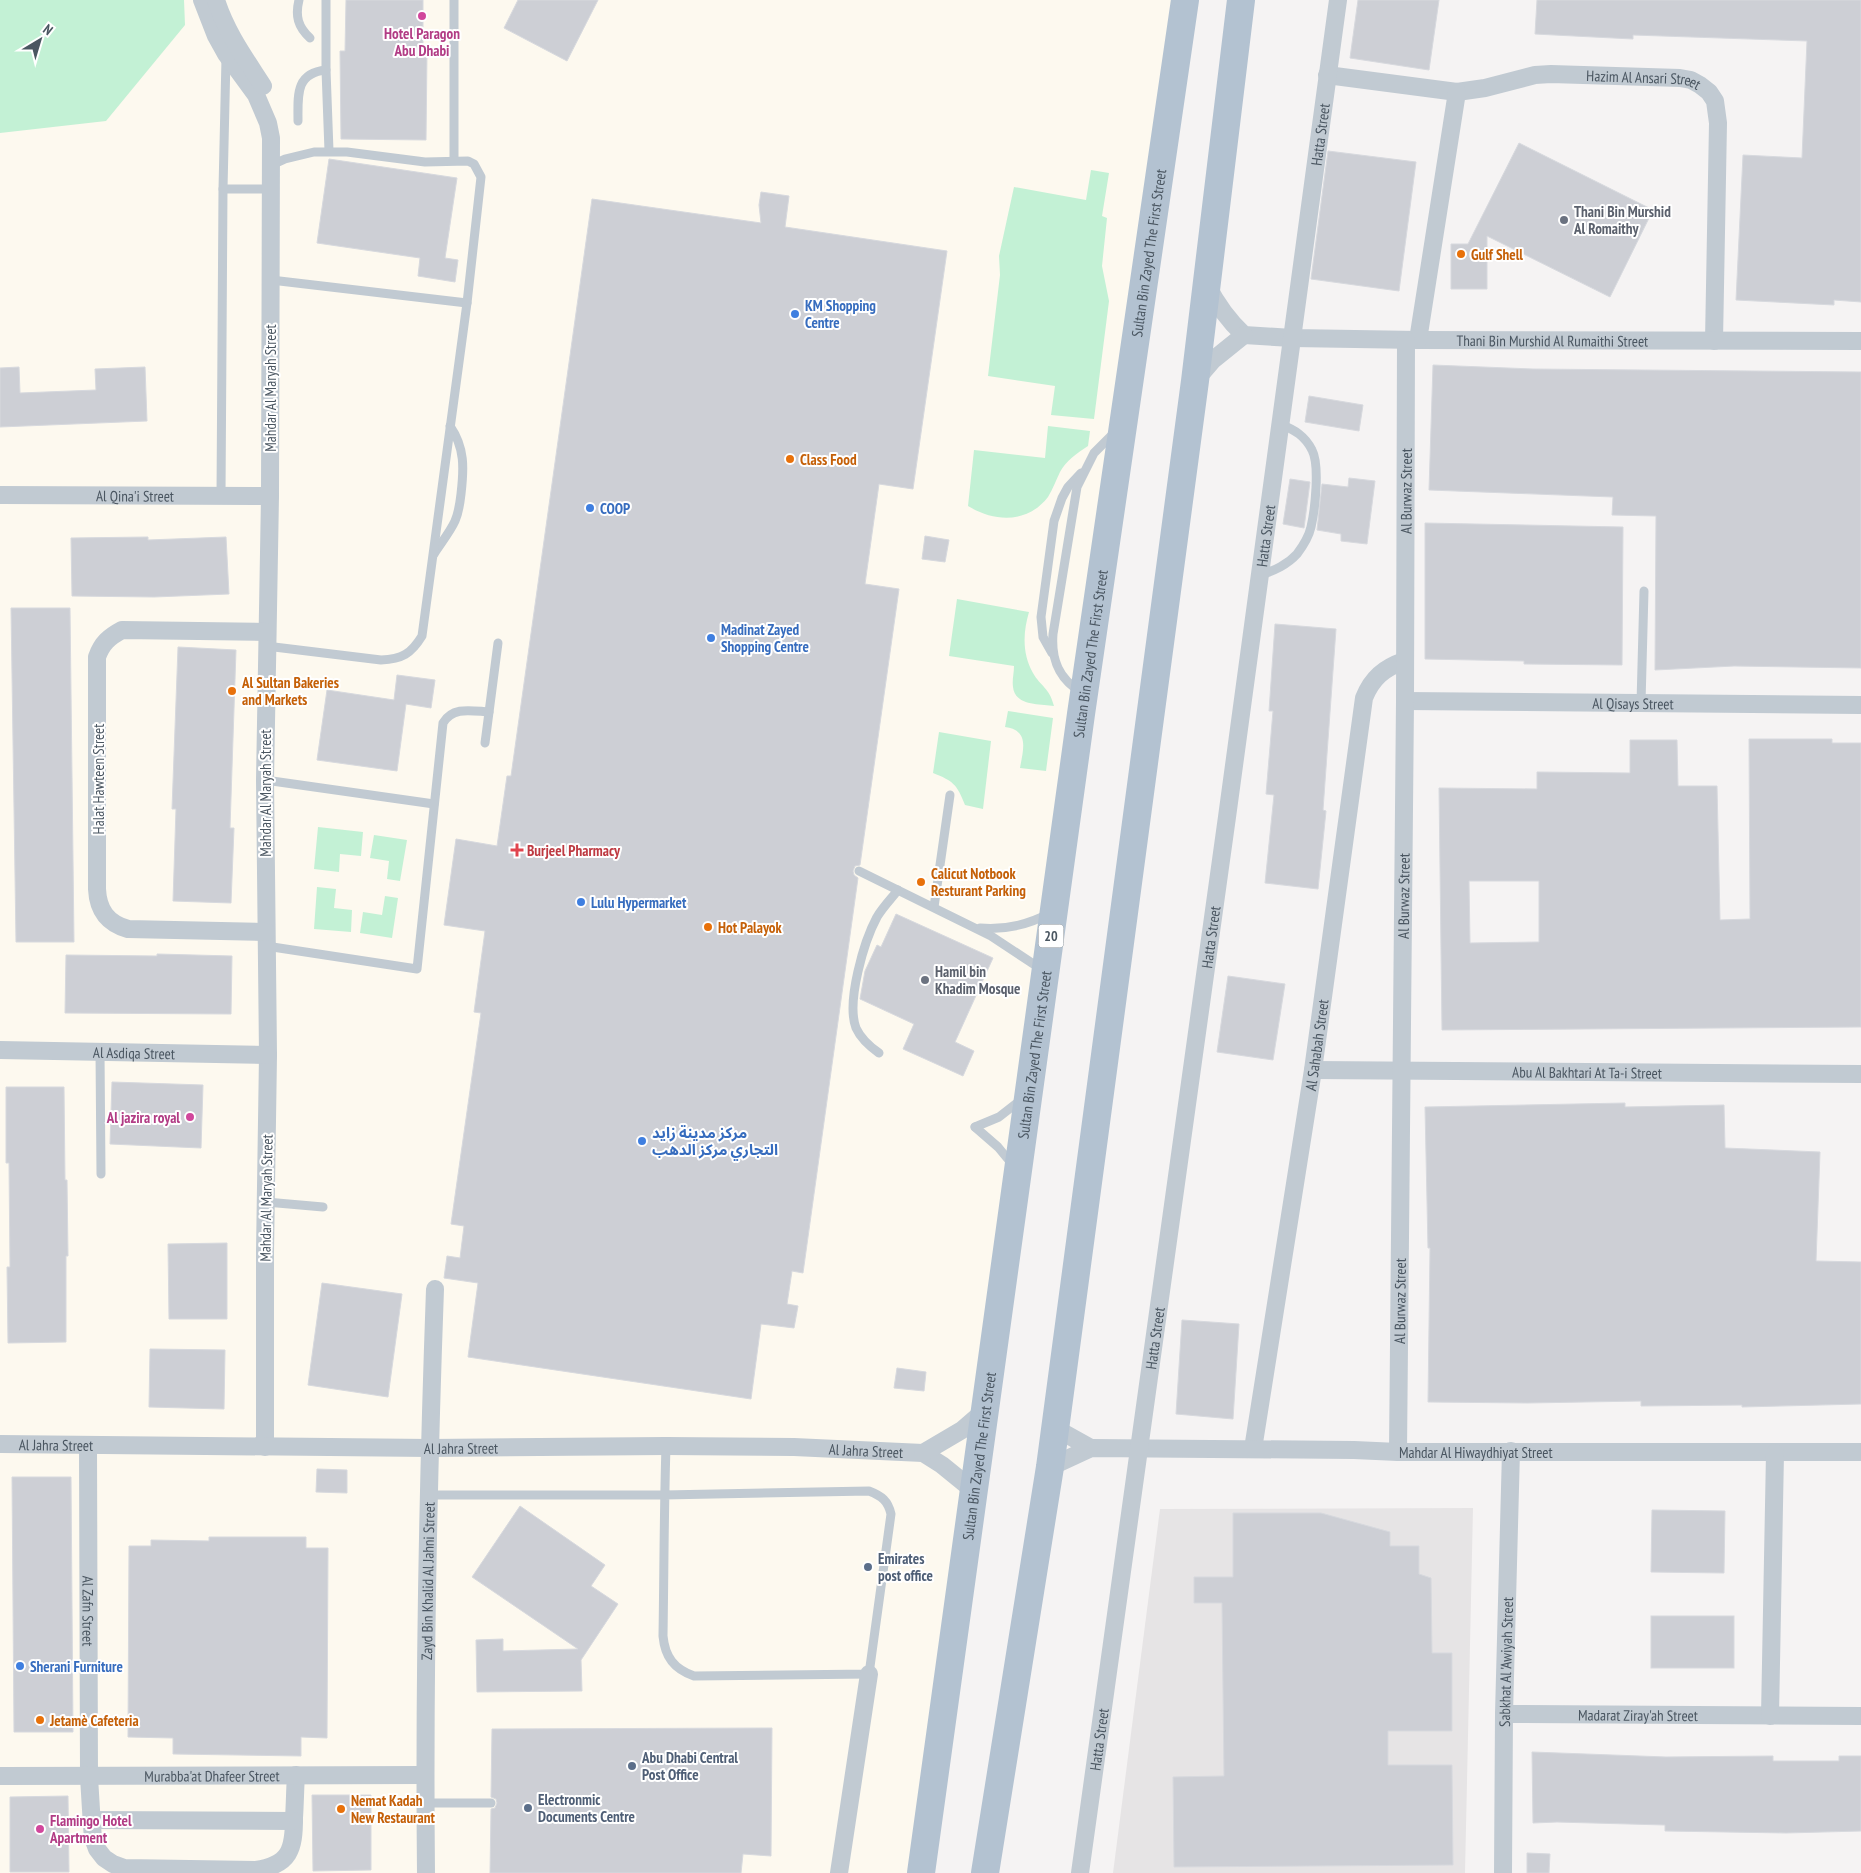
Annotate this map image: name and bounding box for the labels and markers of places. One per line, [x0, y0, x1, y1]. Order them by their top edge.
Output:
marker: Hotel Paragon Abu Dhabi [416, 10, 428, 22]
place label: Hotel Paragon Abu Dhabi [384, 24, 460, 60]
place label: Thani Bin Murshid Al Romaithy [1573, 202, 1671, 238]
marker: Thani Bin Murshid Al Romaithy [1558, 214, 1570, 226]
place label: Gulf Shell [1471, 245, 1523, 264]
marker: Gulf Shell [1455, 248, 1467, 260]
place label: KM Shopping Centre [805, 296, 876, 332]
marker: KM Shopping Centre [789, 308, 801, 320]
place label: Class Food [800, 450, 857, 469]
marker: Class Food [784, 453, 796, 465]
place label: COOP [600, 499, 630, 518]
marker: COOP [584, 502, 596, 514]
place label: Madinat Zayed Shopping Centre [721, 620, 809, 656]
marker: Madinat Zayed Shopping Centre [705, 632, 717, 644]
place label: Al Sultan Bakeries and Markets [241, 673, 339, 709]
marker: Al Sultan Bakeries and Markets [226, 685, 238, 697]
place label: Burjeel Pharmacy [527, 841, 621, 860]
marker: Burjeel Pharmacy [511, 844, 523, 856]
place label: Calicut Notbook Resturant Parking [931, 864, 1026, 900]
marker: Calicut Notbook Resturant Parking [915, 876, 927, 888]
place label: Lulu Hypermarket [591, 893, 687, 912]
marker: Lulu Hypermarket [575, 896, 587, 908]
place label: Hot Palayok [718, 918, 783, 937]
marker: Hot Palayok [702, 921, 714, 933]
place label: Hamil bin Khadim Mosque [935, 962, 1020, 998]
marker: Hamil bin Khadim Mosque [919, 974, 931, 986]
place label: Al jazira royal [106, 1108, 180, 1127]
marker: Al jazira royal [184, 1111, 196, 1123]
place label: مركز مدينة زايد التجاري مركز الدهب [652, 1123, 778, 1161]
marker: مركز مدينة زايد التجاري مركز الدهب [636, 1135, 648, 1147]
place label: Emirates post office [878, 1549, 933, 1585]
marker: Emirates post office [862, 1561, 874, 1573]
place label: Sherani Furniture [30, 1657, 123, 1676]
marker: Sherani Furniture [14, 1660, 26, 1672]
place label: Jetamè Cafeteria [49, 1711, 139, 1730]
marker: Jetamè Cafeteria [34, 1714, 46, 1726]
place label: Abu Dhabi Central Post Office [641, 1748, 738, 1784]
marker: Abu Dhabi Central Post Office [626, 1760, 638, 1772]
place label: Electronmic Documents Centre [538, 1790, 635, 1826]
place label: Nemat Kadah New Restaurant [351, 1791, 435, 1827]
marker: Electronmic Documents Centre [522, 1802, 534, 1814]
marker: Nemat Kadah New Restaurant [335, 1803, 347, 1815]
place label: Flamingo Hotel Apartment [49, 1811, 132, 1847]
marker: Flamingo Hotel Apartment [34, 1823, 46, 1835]

